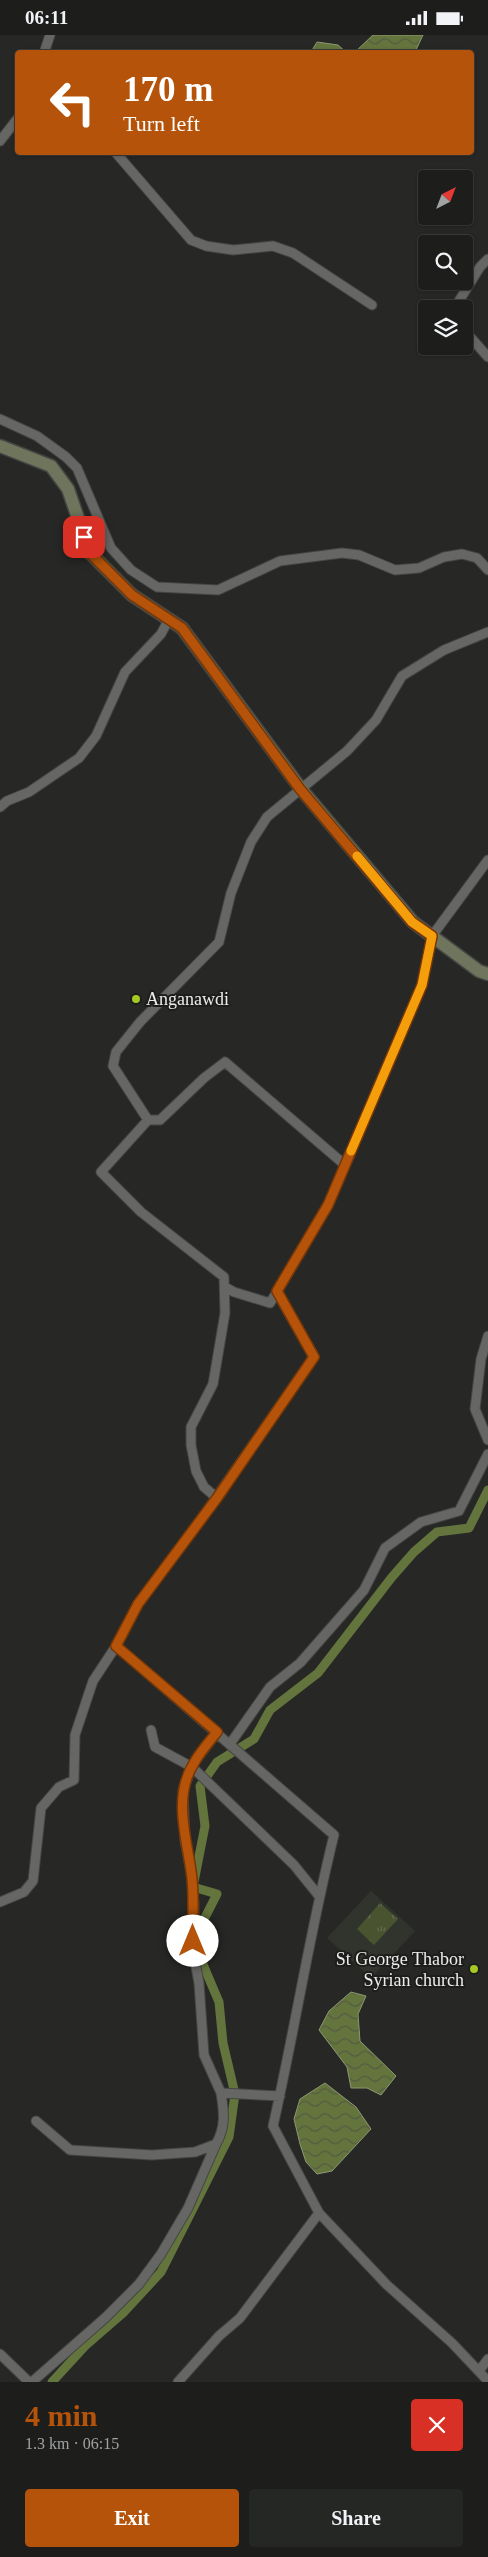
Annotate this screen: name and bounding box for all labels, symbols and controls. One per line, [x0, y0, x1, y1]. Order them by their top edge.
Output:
text: 06:11 [25, 7, 68, 28]
icon: left [40, 70, 105, 135]
text: 170 m [123, 70, 213, 109]
text: Turn left [123, 111, 200, 136]
north arrow [418, 170, 472, 225]
map controls [418, 170, 473, 355]
button: search [418, 235, 473, 290]
button: layers [418, 300, 473, 355]
pin [63, 516, 105, 558]
icon: arrive [70, 523, 98, 551]
place label: Anganawdi [146, 989, 229, 1009]
marker: Anganawdi [130, 993, 142, 1005]
position arrow [166, 1914, 218, 1966]
place label: St George Thabor Syrian church [336, 1949, 464, 1990]
marker: St George Thabor Syrian church [468, 1963, 480, 1975]
text: 4 min [25, 2399, 98, 2432]
button: close [411, 2399, 463, 2451]
text: 1.3 km · 06:15 [25, 2435, 119, 2452]
button: Exit [25, 2489, 239, 2547]
button: Share [249, 2489, 463, 2547]

